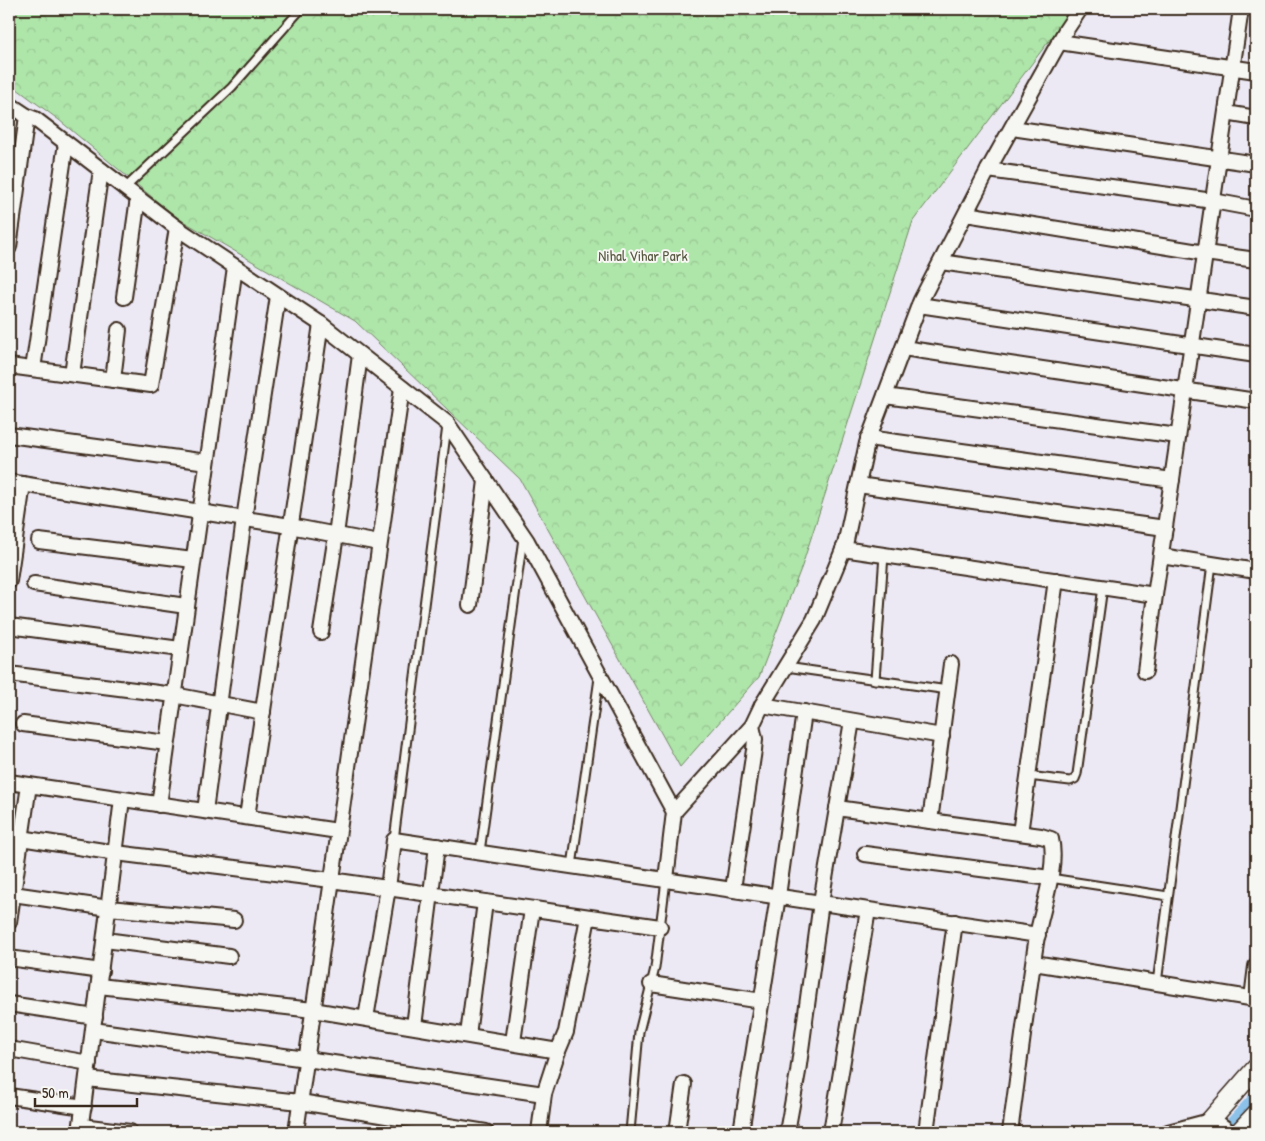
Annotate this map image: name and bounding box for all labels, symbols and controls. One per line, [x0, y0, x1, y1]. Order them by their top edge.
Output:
park label: Nihal Vihar Park [598, 245, 688, 266]
scale bar [35, 1076, 138, 1108]
text: 50 m [42, 1082, 69, 1103]

